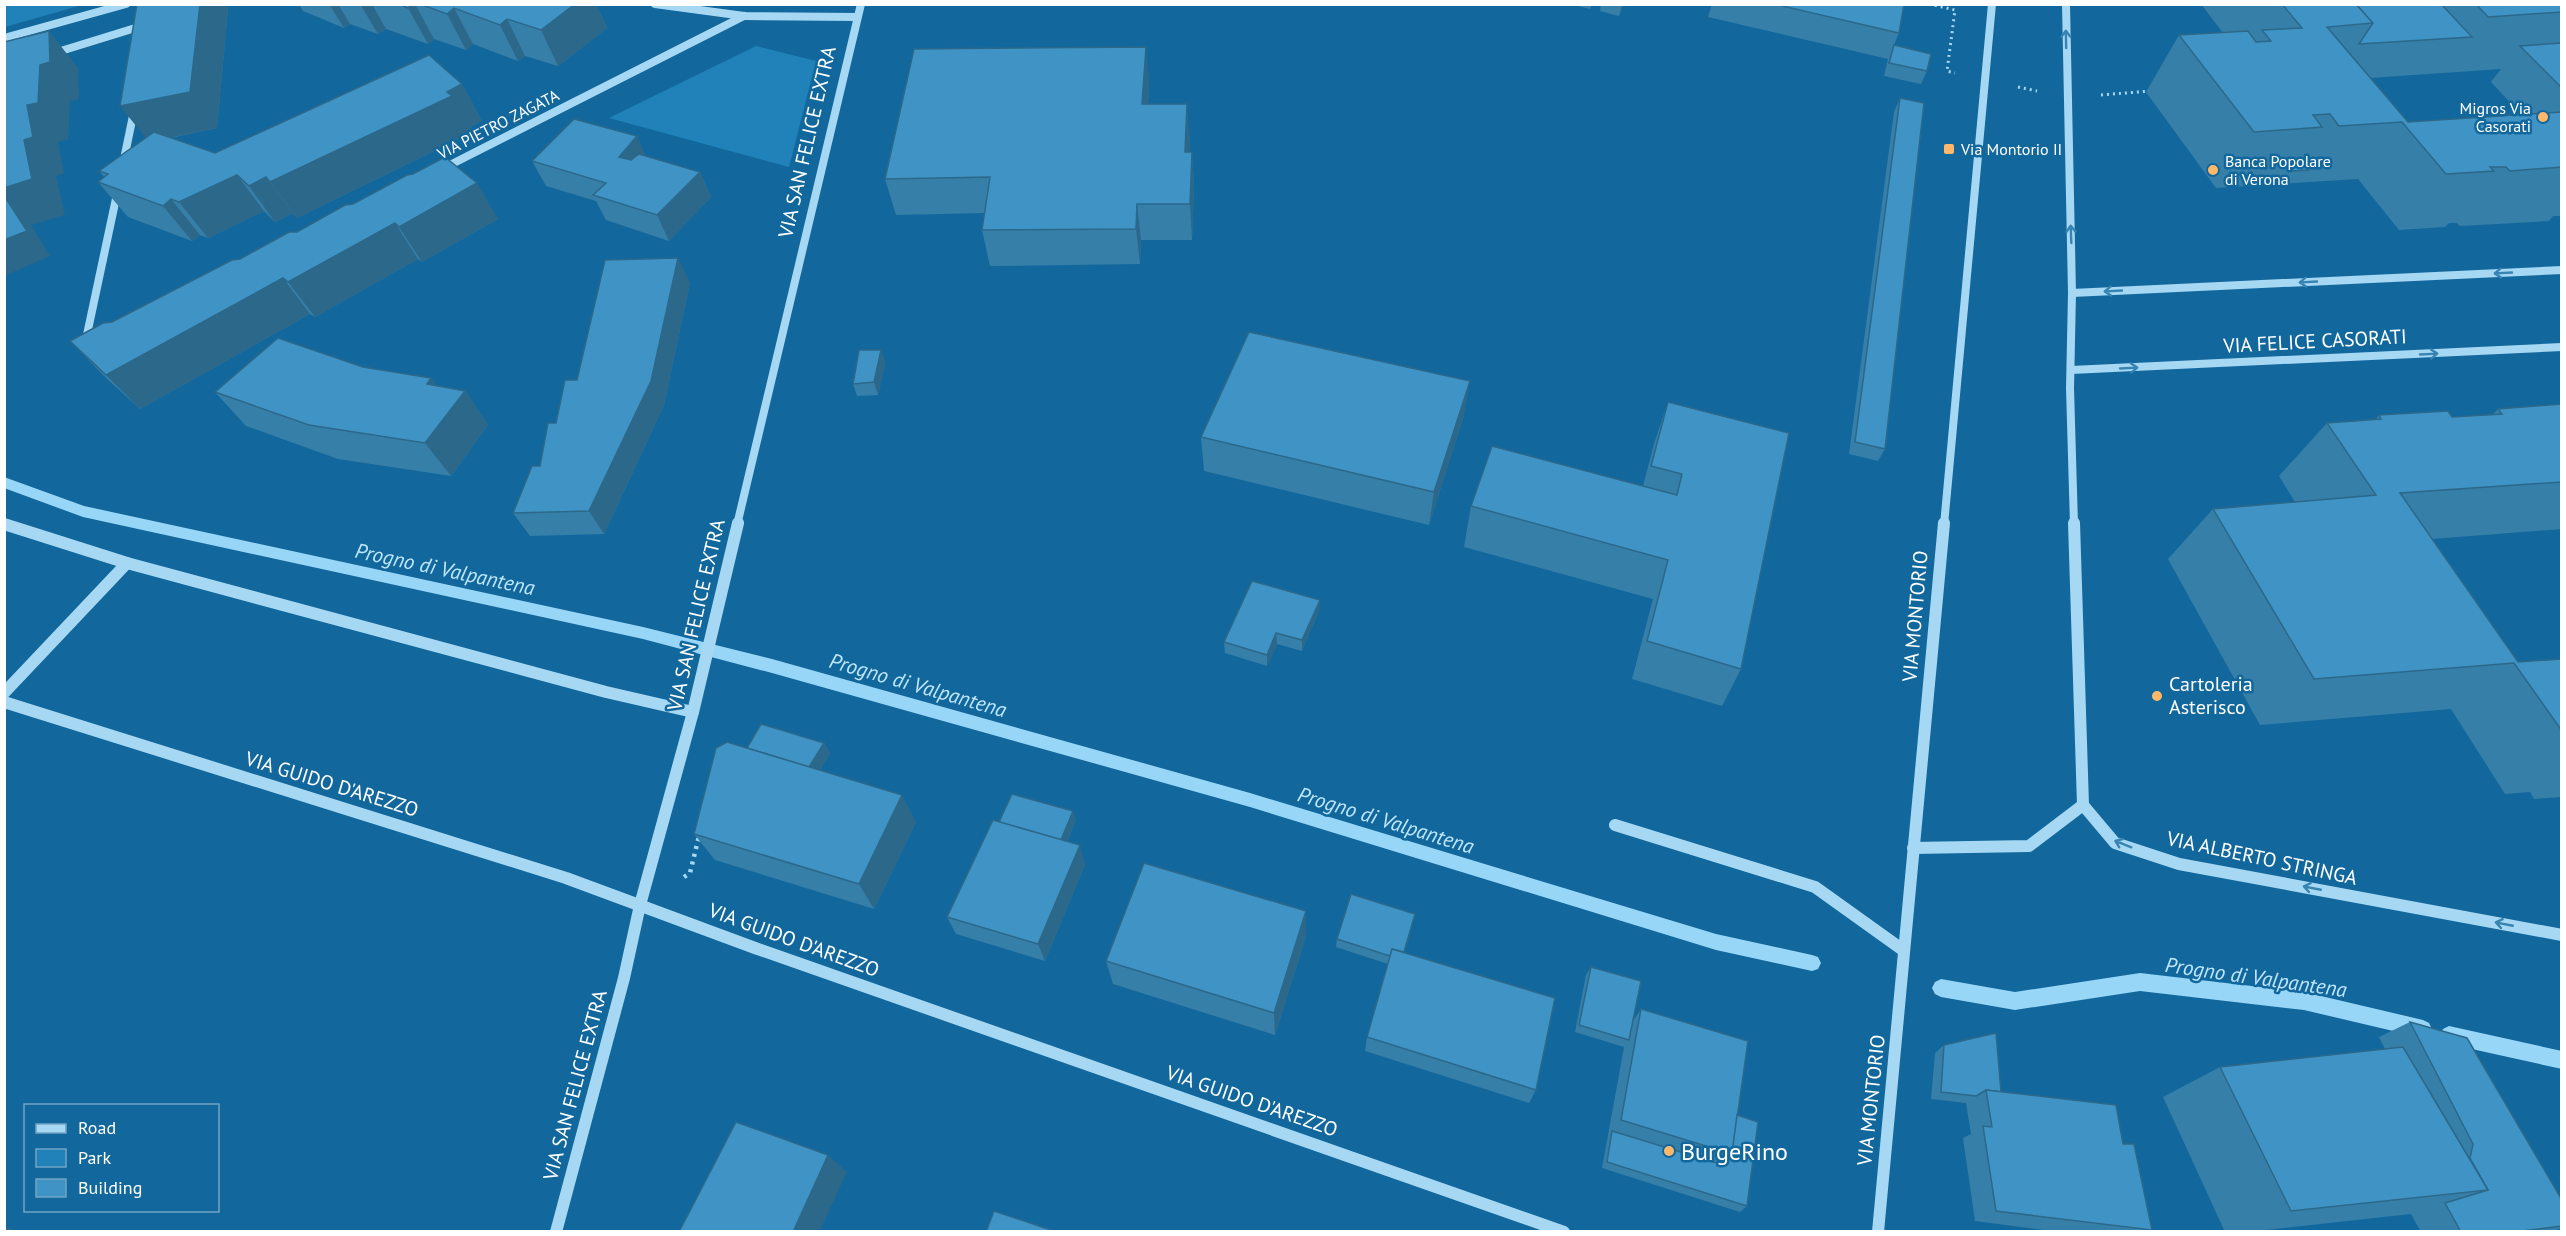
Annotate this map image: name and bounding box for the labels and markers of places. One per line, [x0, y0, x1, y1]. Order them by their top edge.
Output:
place label: Migros Via Casorati [2460, 98, 2531, 136]
marker: Migros Via Casorati [2536, 110, 2550, 124]
place label: Via Montorio II [1960, 139, 2062, 159]
marker: Via Montorio II [1942, 142, 1956, 156]
place label: Banca Popolare di Verona [2225, 151, 2331, 189]
marker: Banca Popolare di Verona [2206, 163, 2220, 177]
place label: Cartoleria Asterisco [2169, 671, 2253, 720]
marker: Cartoleria Asterisco [2150, 689, 2164, 703]
place label: BurgeRino [1681, 1136, 1788, 1167]
marker: BurgeRino [1662, 1144, 1676, 1158]

